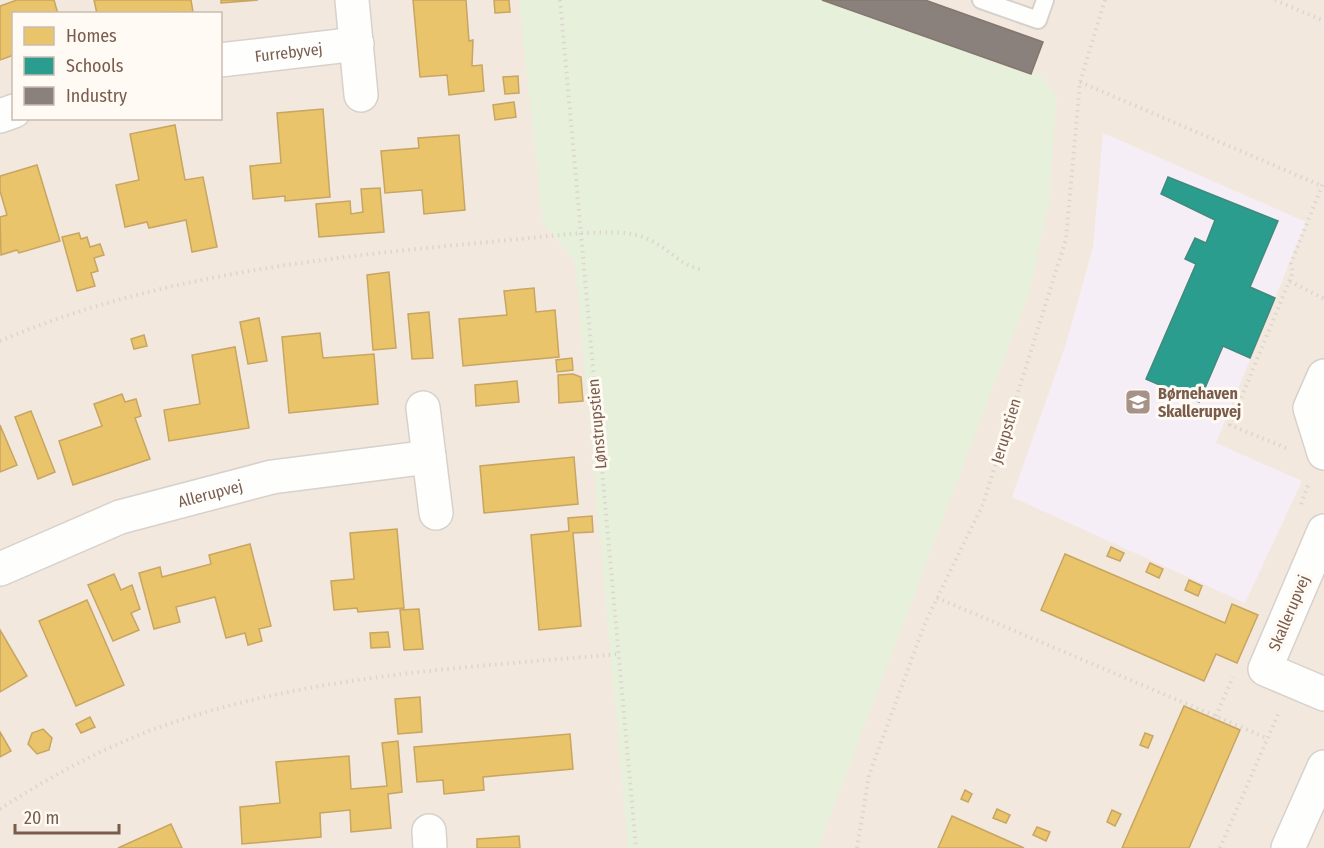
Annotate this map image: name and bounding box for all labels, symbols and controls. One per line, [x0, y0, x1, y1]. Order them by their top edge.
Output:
legend [12, 12, 222, 120]
text: Homes [66, 25, 117, 47]
street label: Furrebyvej [254, 39, 323, 65]
text: Schools [66, 55, 124, 77]
text: Industry [66, 85, 127, 107]
street label: Lønstrupstien [584, 378, 610, 470]
place label: Børnehaven Skallerupvej [1158, 384, 1241, 421]
school or university icon: Børnehaven Skallerupvej [1123, 387, 1153, 417]
street label: Jerupstien [987, 396, 1025, 466]
street label: Allerupvej [176, 476, 245, 511]
street label: Skallerupvej [1265, 572, 1313, 654]
scale bar [15, 797, 118, 835]
text: 20 m [24, 807, 59, 829]

